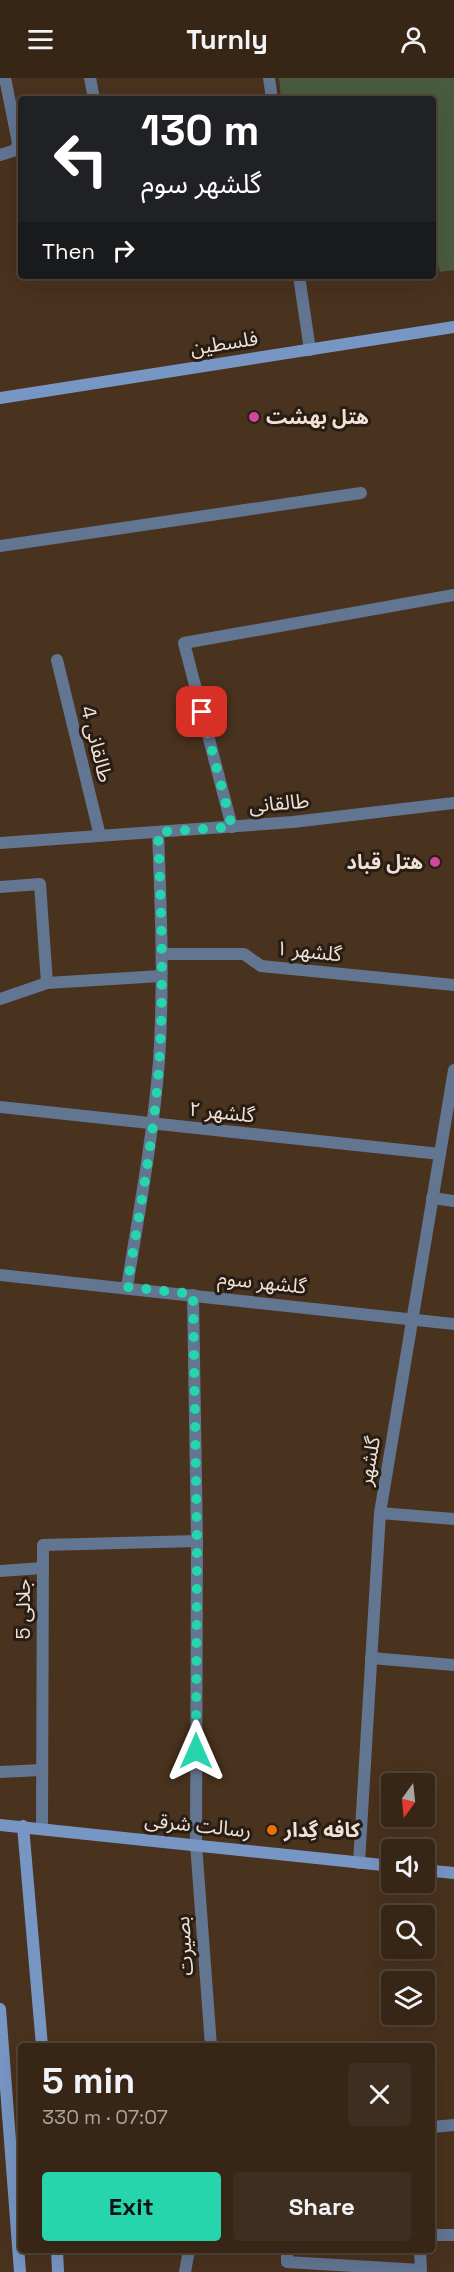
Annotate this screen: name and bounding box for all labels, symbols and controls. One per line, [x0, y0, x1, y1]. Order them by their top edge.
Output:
text: Turnly [186, 22, 268, 57]
icon: menu [24, 23, 57, 56]
icon: person [397, 23, 430, 56]
text: 130 m [141, 104, 259, 157]
icon: left [42, 120, 120, 198]
text: گلشهر سوم [141, 166, 261, 201]
icon: right [107, 234, 140, 267]
text: Then [42, 237, 95, 265]
street label: فلسطین [188, 325, 260, 361]
place label: هتل بهشت [266, 404, 369, 430]
marker: هتل بهشت [247, 410, 261, 424]
pin [176, 686, 227, 737]
icon: arrive [185, 695, 218, 728]
street label: طالقانی 4 [75, 703, 119, 785]
street label: طالقانی [248, 787, 310, 819]
place label: هتل قباد [347, 849, 423, 875]
marker: هتل قباد [428, 855, 442, 869]
street label: گلشهر ۱ [275, 935, 344, 967]
street label: گلشهر ۲ [188, 1096, 257, 1128]
street label: گلشهر سوم [216, 1264, 308, 1302]
street label: گلشهر [352, 1434, 386, 1489]
street label: جلالی 5 [10, 1579, 36, 1639]
position arrow [164, 1719, 228, 1783]
north arrow [381, 1773, 435, 1827]
map controls [381, 1773, 435, 2025]
street label: رسالت شرقی [143, 1806, 253, 1844]
place label: کافه گِدار [283, 1817, 361, 1843]
marker: کافه گِدار [265, 1823, 279, 1837]
button: sound [381, 1839, 435, 1893]
button: search [381, 1905, 435, 1959]
street label: بصیرت [169, 1915, 199, 1977]
button: layers [381, 1971, 435, 2025]
text: 5 min [42, 2058, 135, 2104]
button: close [348, 2063, 411, 2126]
text: 330 m · 07:07 [42, 2104, 168, 2130]
button: Exit [42, 2172, 221, 2241]
button: Share [233, 2172, 411, 2241]

